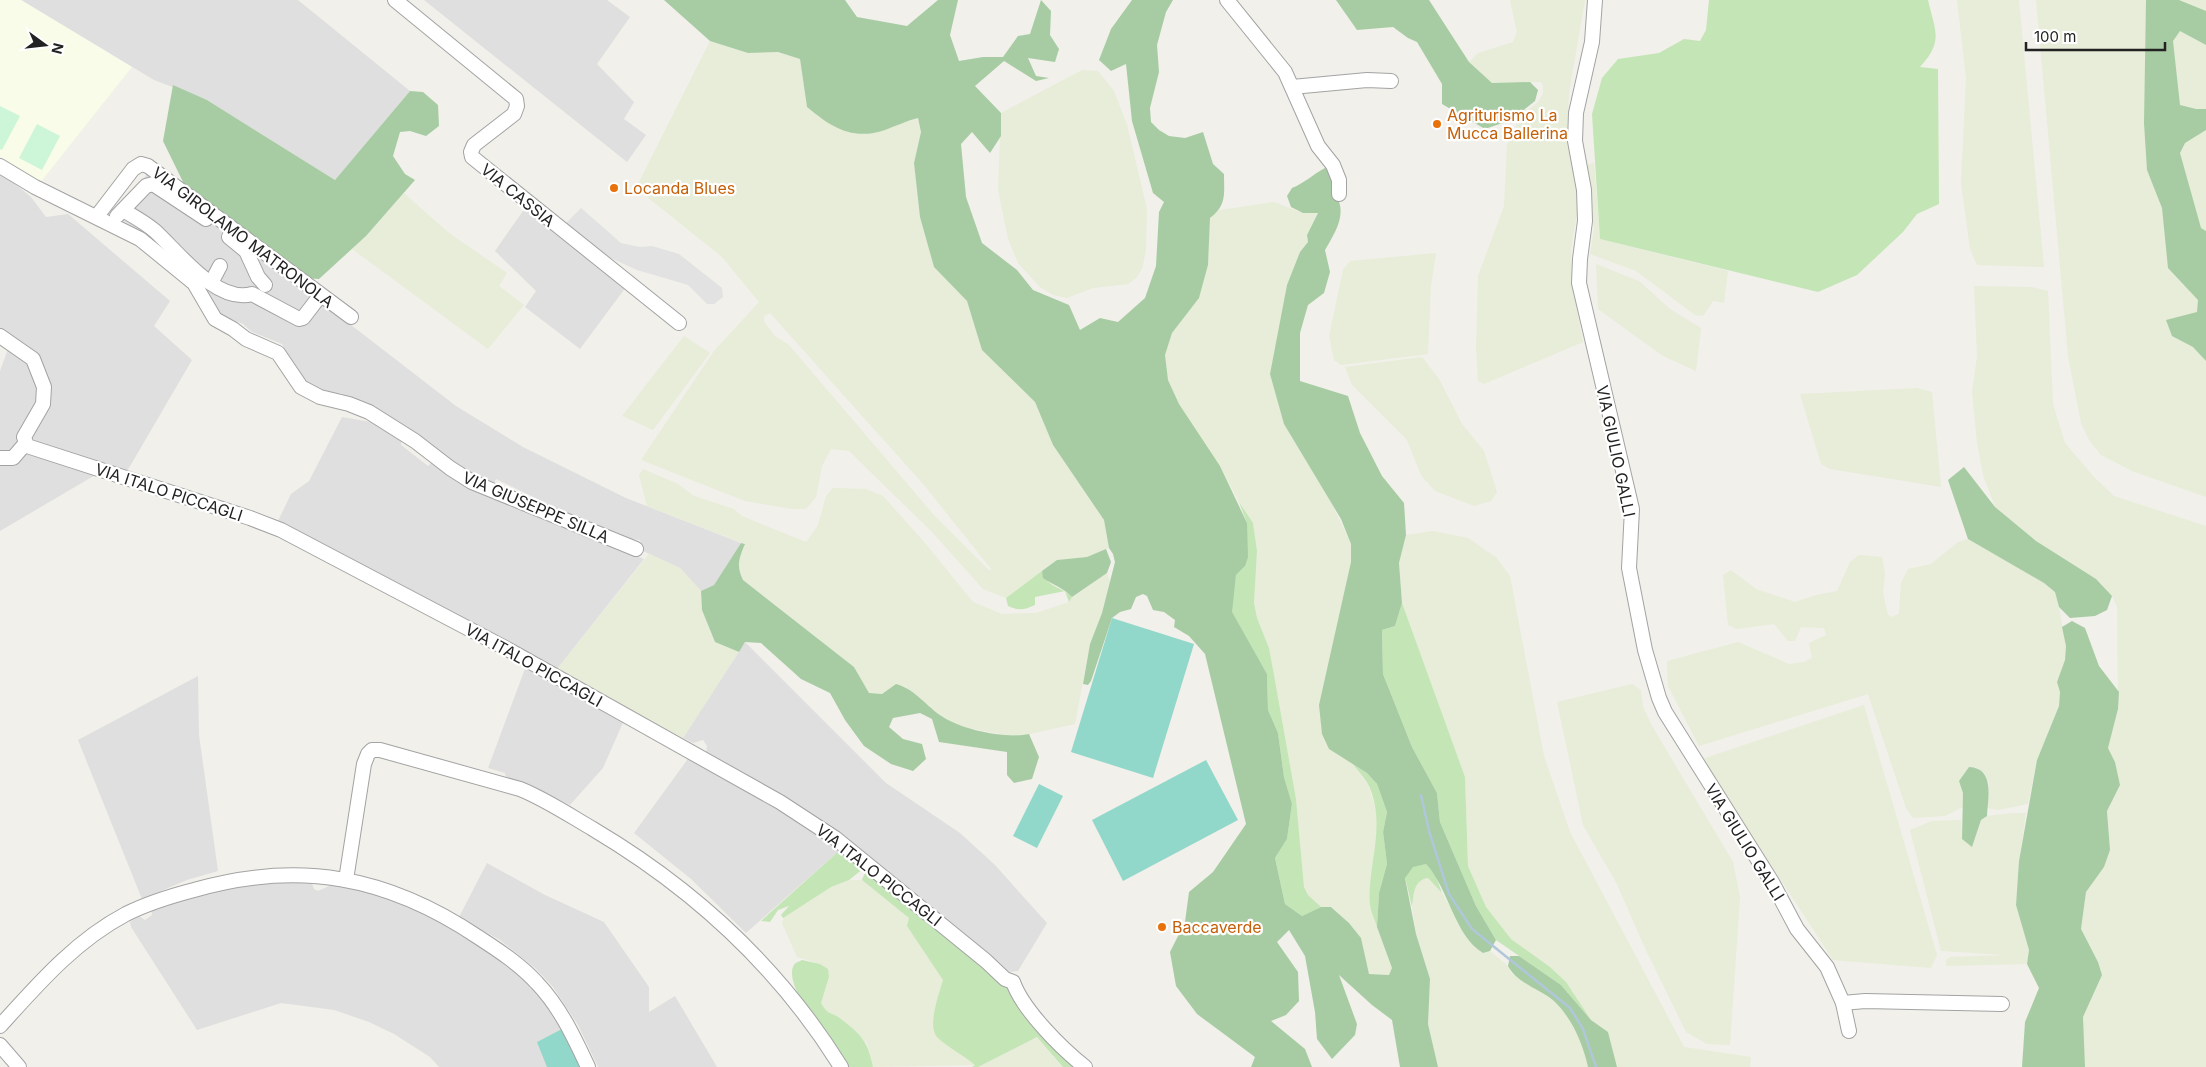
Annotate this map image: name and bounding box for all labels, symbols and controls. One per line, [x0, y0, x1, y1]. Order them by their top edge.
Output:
north arrow [20, 20, 70, 70]
scale bar [2026, 20, 2165, 52]
text: 100 m [2034, 27, 2076, 46]
text: N [48, 41, 68, 56]
place label: Agriturismo La Mucca Ballerina [1447, 105, 1568, 143]
marker: Agriturismo La Mucca Ballerina [1431, 118, 1443, 130]
street label: VIA CASSIA [477, 159, 559, 231]
street label: VIA GIROLAMO MATRONOLA [148, 162, 338, 312]
place label: Locanda Blues [624, 178, 735, 198]
marker: Locanda Blues [608, 182, 620, 194]
street label: VIA GIULIO GALLI [1592, 383, 1640, 519]
street label: VIA ITALO PICCAGLI [93, 459, 245, 525]
street label: VIA GIUSEPPE SILLA [460, 467, 612, 547]
street label: VIA ITALO PICCAGLI [462, 619, 606, 711]
street label: VIA GIULIO GALLI [1701, 780, 1789, 904]
street label: VIA ITALO PICCAGLI [812, 820, 946, 930]
place label: Baccaverde [1172, 917, 1262, 937]
marker: Baccaverde [1156, 921, 1168, 933]

